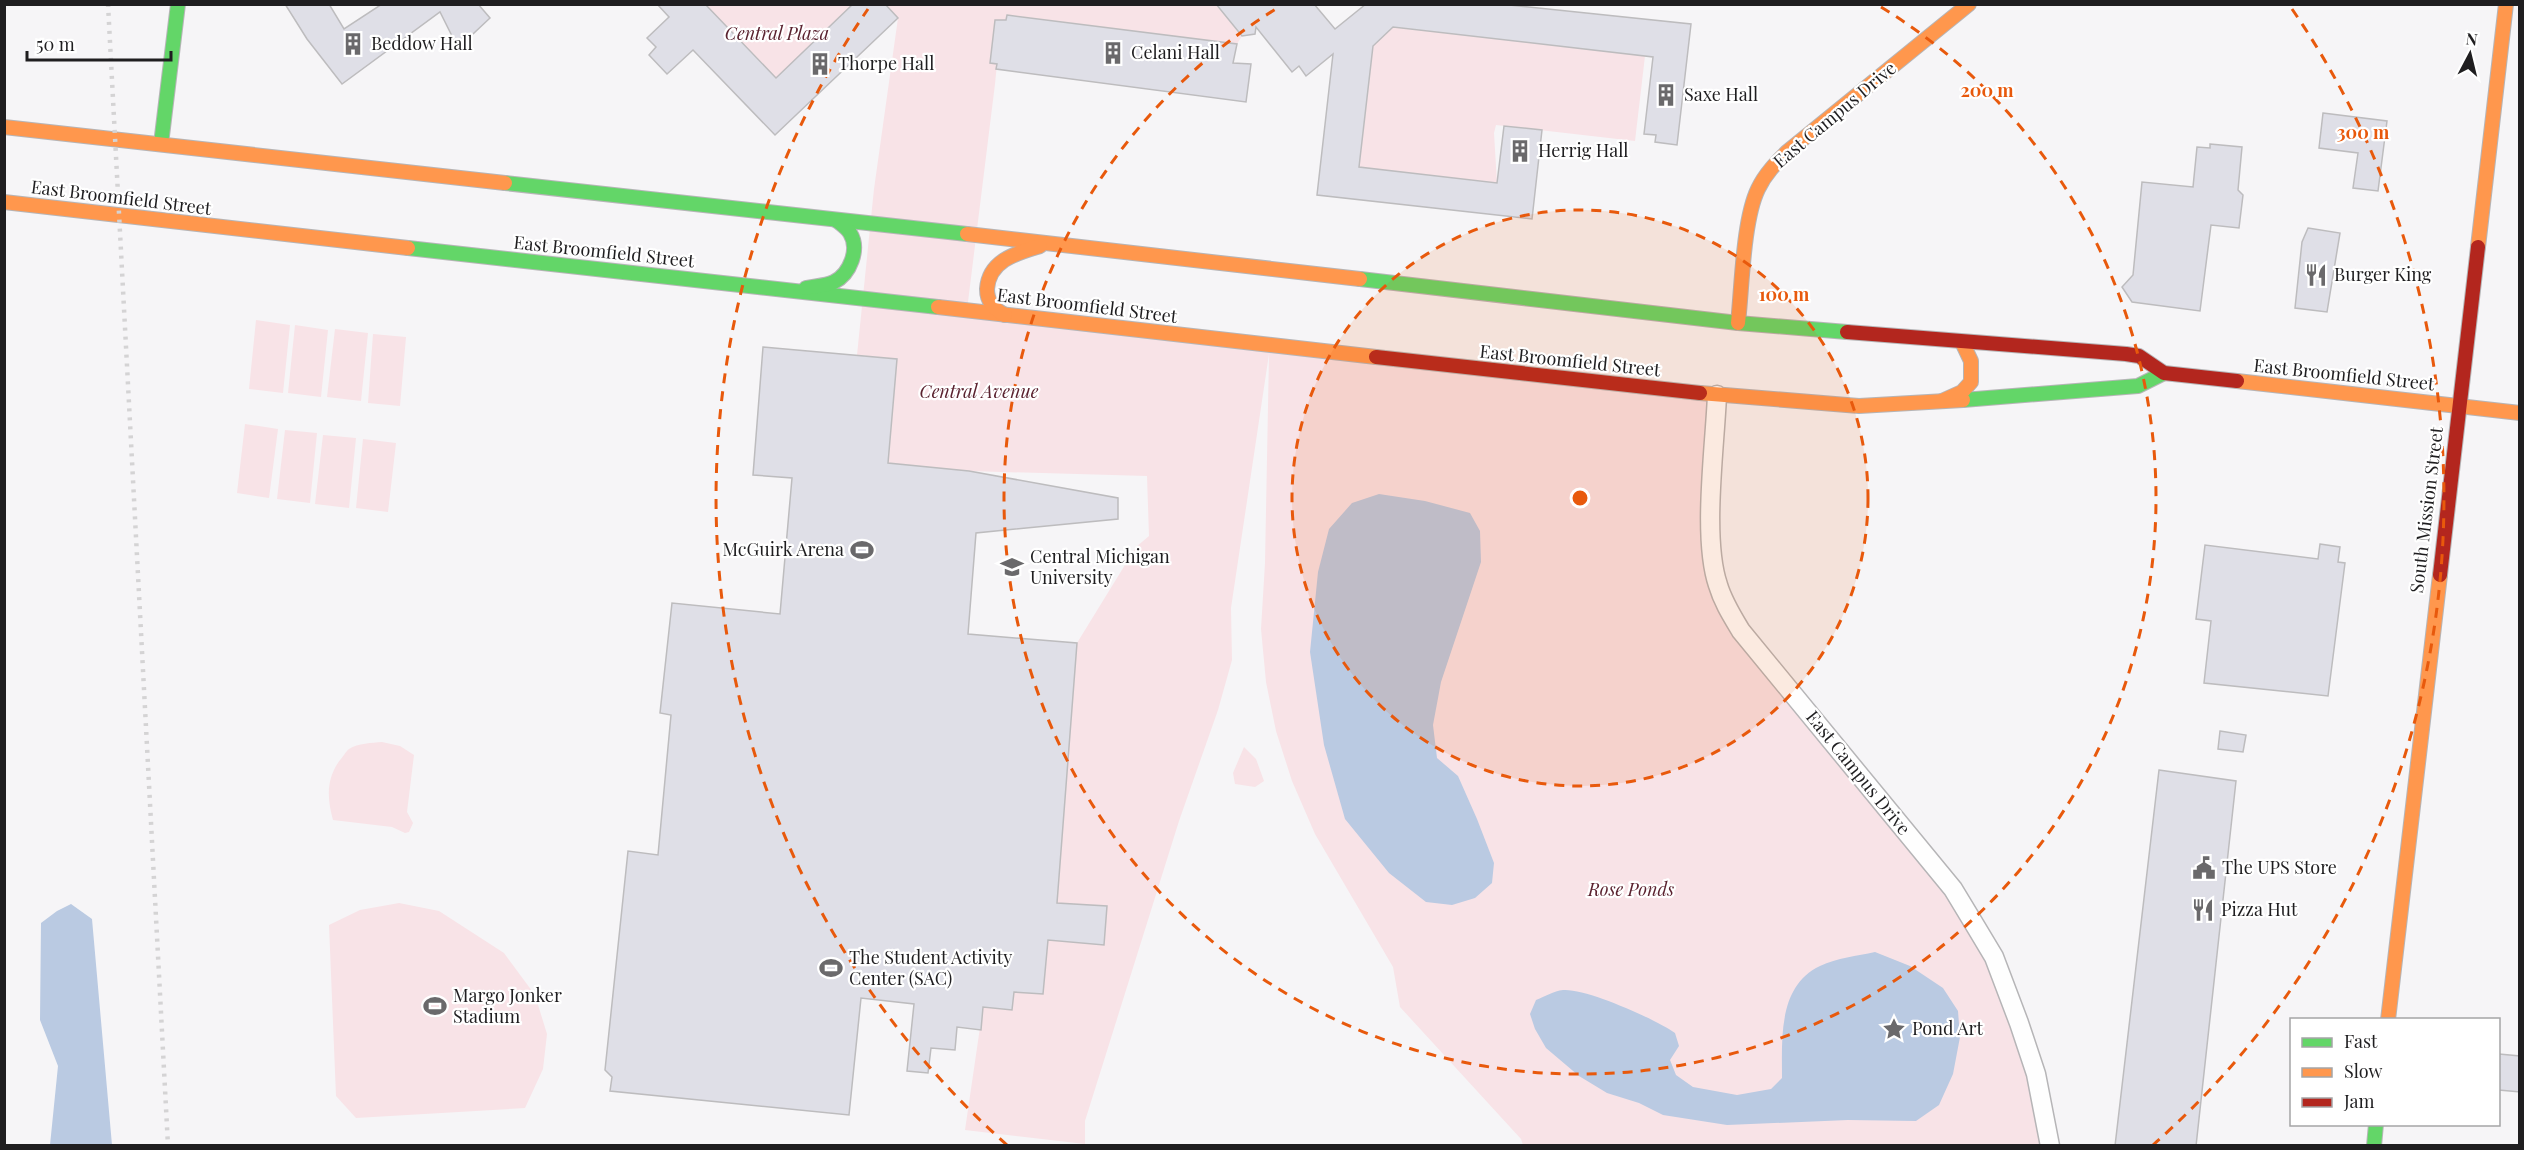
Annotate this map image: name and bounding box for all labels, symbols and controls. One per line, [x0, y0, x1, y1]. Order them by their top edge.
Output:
park label: Central Plaza [725, 21, 829, 45]
scale bar [27, 24, 171, 62]
north arrow [2440, 24, 2500, 84]
text: N [2465, 27, 2479, 50]
building icon: Beddow Hall [340, 31, 366, 57]
place label: Beddow Hall [371, 31, 473, 55]
text: 50 m [36, 32, 75, 56]
building icon: Celani Hall [1100, 40, 1126, 66]
place label: Celani Hall [1131, 40, 1220, 64]
building icon: Thorpe Hall [807, 51, 833, 77]
place label: Thorpe Hall [838, 51, 934, 75]
street label: East Campus Drive [1768, 56, 1901, 173]
text: 200 m [1960, 78, 2014, 102]
building icon: Saxe Hall [1653, 82, 1679, 108]
place label: Saxe Hall [1684, 82, 1758, 106]
text: 300 m [2337, 120, 2390, 144]
building icon: Herrig Hall [1507, 138, 1533, 164]
place label: Herrig Hall [1538, 138, 1629, 162]
street label: East Broomfield Street [30, 174, 213, 220]
street label: East Broomfield Street [513, 230, 696, 272]
restaurant icon: Burger King [2303, 262, 2329, 288]
place label: Burger King [2334, 262, 2432, 286]
street label: East Broomfield Street [996, 282, 1179, 328]
text: 100 m [1759, 282, 1810, 306]
street label: East Broomfield Street [1479, 339, 1662, 381]
street label: East Broomfield Street [2253, 353, 2436, 395]
park label: Central Avenue [920, 379, 1039, 403]
street label: South Mission Street [2404, 425, 2448, 594]
centre of rings [1570, 488, 1590, 508]
place label: McGuirk Arena [723, 537, 844, 561]
sports icon: McGuirk Arena [849, 537, 875, 563]
place label: Central Michigan University [1030, 544, 1170, 589]
school or university icon: Central Michigan University [999, 554, 1025, 580]
street label: East Campus Drive [1801, 705, 1916, 840]
public building icon: The UPS Store [2191, 855, 2217, 881]
place label: The UPS Store [2222, 855, 2337, 879]
park label: Rose Ponds [1587, 877, 1674, 901]
restaurant icon: Pizza Hut [2190, 897, 2216, 923]
place label: Pizza Hut [2221, 897, 2298, 921]
place label: The Student Activity Center (SAC) [849, 945, 1012, 990]
sports icon: The Student Activity Center (SAC) [818, 955, 844, 981]
place label: Margo Jonker Stadium [453, 983, 562, 1028]
sports icon: Margo Jonker Stadium [422, 993, 448, 1019]
place icon: Pond Art [1881, 1016, 1907, 1042]
place label: Pond Art [1912, 1016, 1984, 1040]
legend [2290, 1018, 2500, 1126]
text: Fast [2344, 1029, 2378, 1053]
text: Slow [2344, 1059, 2382, 1083]
text: Jam [2343, 1089, 2374, 1113]

